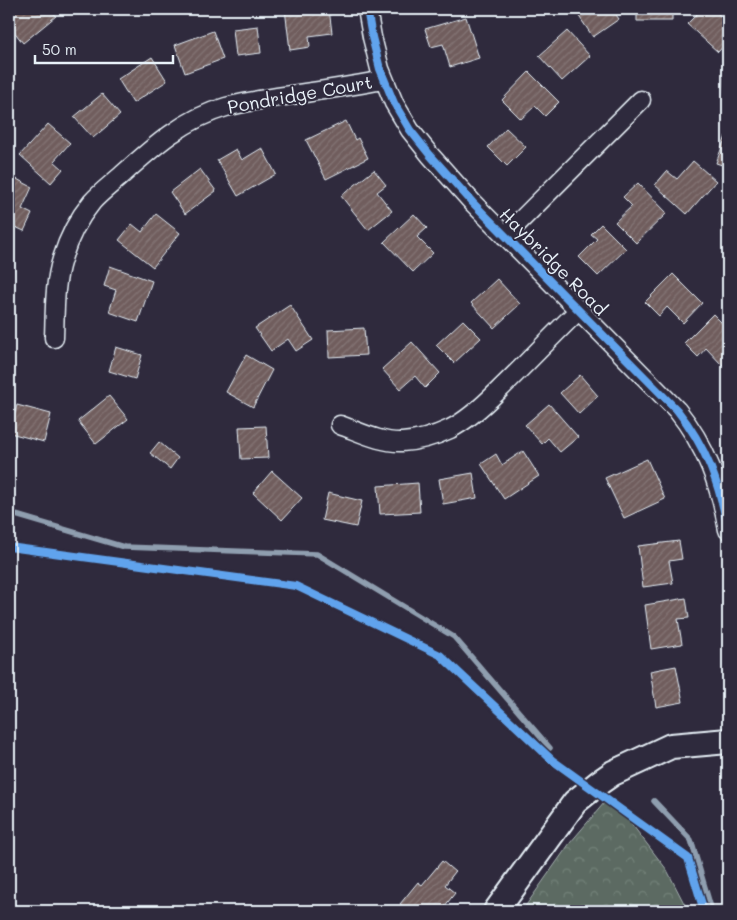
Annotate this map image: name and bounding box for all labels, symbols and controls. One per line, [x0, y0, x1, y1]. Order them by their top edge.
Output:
scale bar [35, 32, 172, 64]
text: 50 m [42, 39, 77, 59]
street label: Pondridge Court [226, 69, 374, 119]
street label: Haybridge Road [495, 202, 613, 320]

